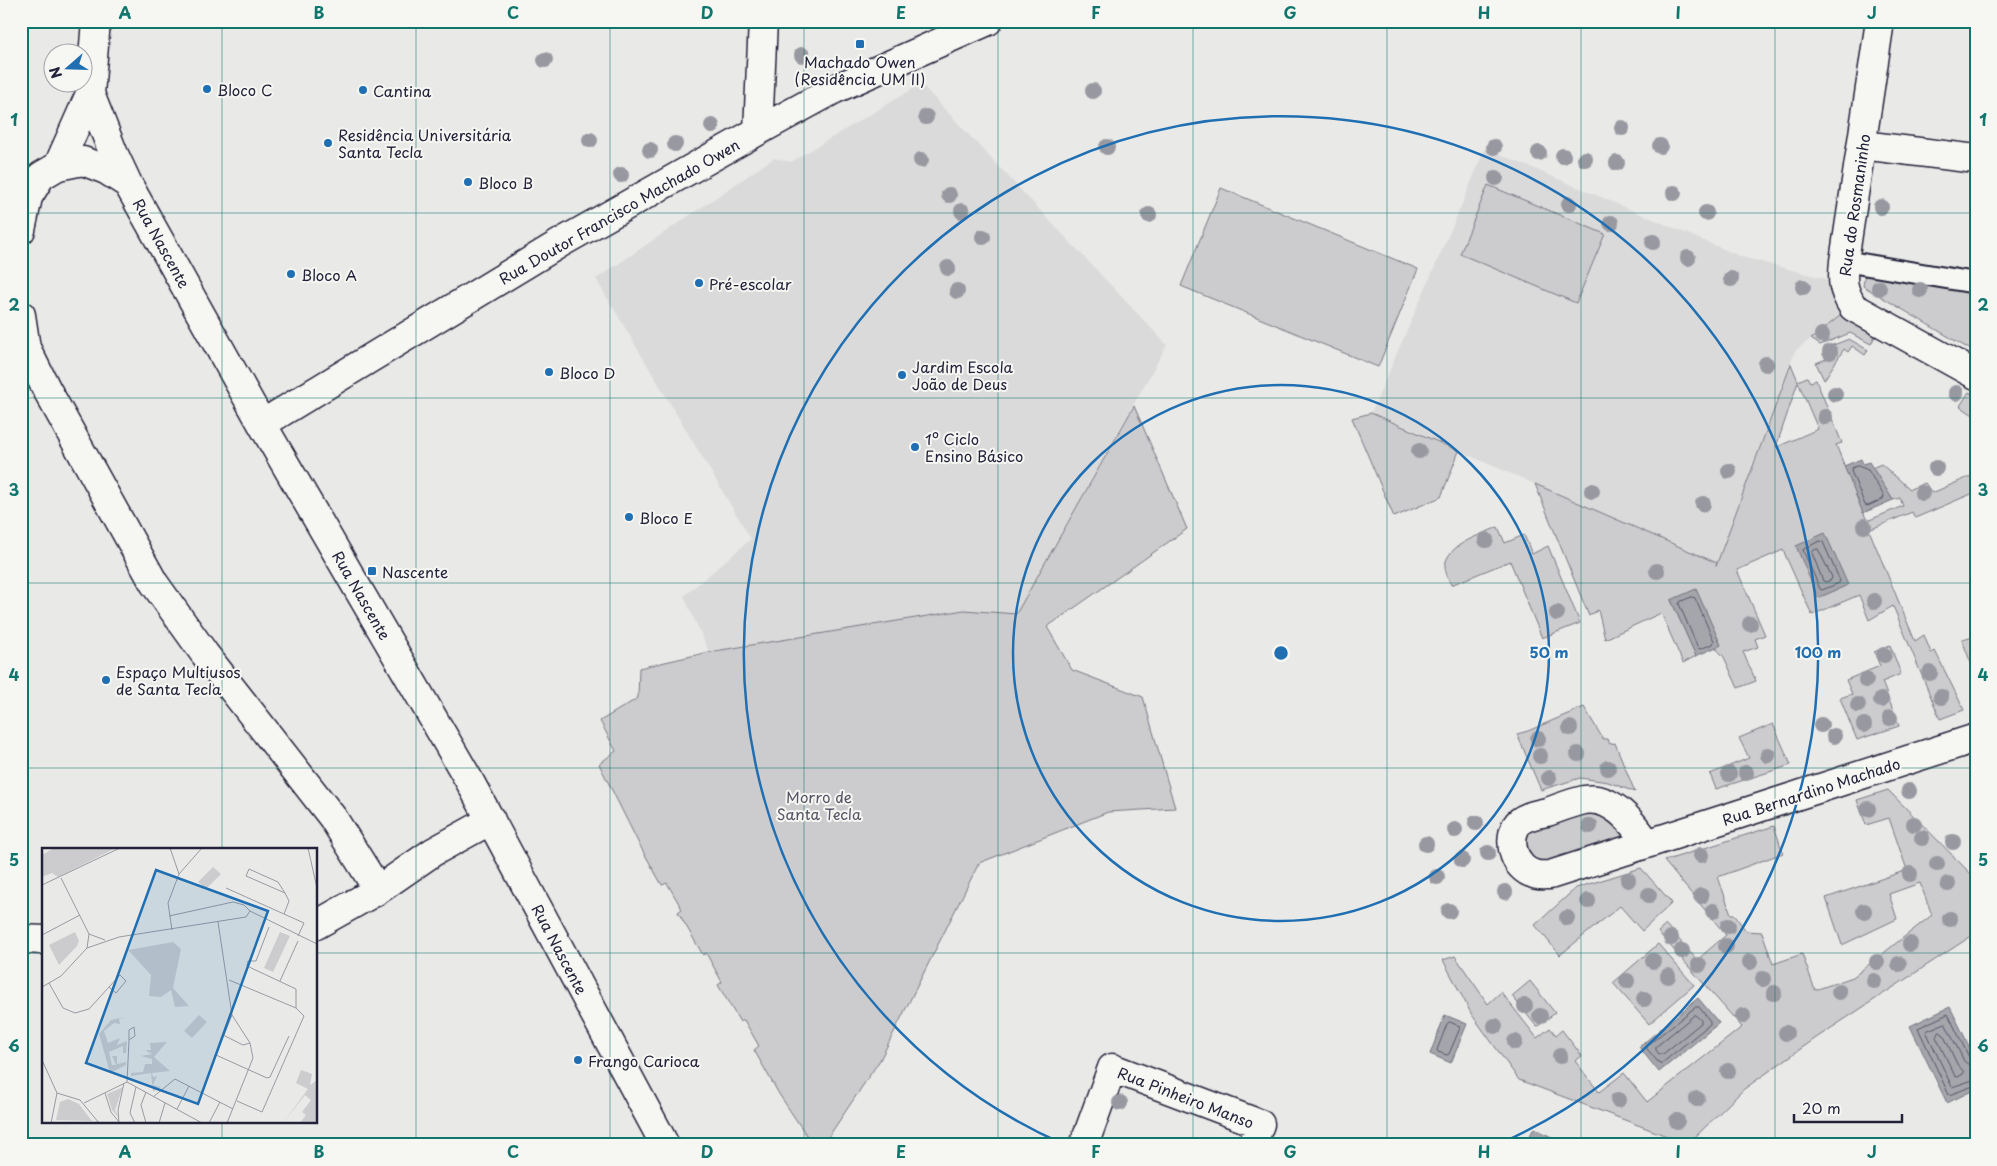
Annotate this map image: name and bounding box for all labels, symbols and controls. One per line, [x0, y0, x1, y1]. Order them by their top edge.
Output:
text: A [119, 0, 132, 24]
text: B [314, 0, 325, 24]
text: C [507, 0, 519, 24]
text: D [701, 0, 713, 24]
text: E [896, 0, 906, 24]
text: F [1091, 0, 1101, 24]
text: G [1283, 0, 1297, 24]
text: H [1478, 0, 1490, 24]
text: I [1675, 0, 1681, 24]
text: J [1867, 0, 1877, 24]
marker: Machado Owen (Residência UM II) [854, 38, 866, 50]
north arrow [42, 42, 92, 92]
place label: Machado Owen (Residência UM II) [795, 50, 925, 90]
text: N [44, 64, 67, 81]
place label: Bloco C [217, 78, 273, 101]
place label: Cantina [373, 79, 432, 102]
marker: Bloco C [201, 83, 213, 95]
marker: Cantina [357, 84, 369, 96]
text: 1 [10, 107, 18, 131]
text: 1 [1979, 107, 1987, 131]
place label: Residência Universitária Santa Tecla [338, 123, 512, 163]
street label: Rua Doutor Francisco Machado Owen [494, 132, 744, 290]
street label: Rua do Rosmaninho [1833, 132, 1875, 278]
marker: Residência Universitária Santa Tecla [322, 137, 334, 149]
place label: Bloco B [478, 171, 533, 194]
marker: Bloco B [462, 176, 474, 188]
street label: Rua Nascente [128, 194, 196, 292]
place label: Bloco A [301, 263, 357, 286]
marker: Bloco A [285, 268, 297, 280]
place label: Pré-escolar [709, 272, 792, 295]
marker: Pré-escolar [693, 277, 705, 289]
text: 2 [8, 292, 20, 316]
text: 2 [1977, 292, 1989, 316]
place label: Jardim Escola João de Deus [912, 355, 1014, 395]
place label: Bloco D [559, 361, 615, 384]
marker: Bloco D [543, 366, 555, 378]
marker: Jardim Escola João de Deus [896, 369, 908, 381]
place label: 1º Ciclo Ensino Básico [925, 427, 1023, 467]
marker: 1º Ciclo Ensino Básico [909, 441, 921, 453]
text: 3 [9, 477, 19, 501]
text: 3 [1978, 477, 1988, 501]
place label: Bloco E [639, 506, 693, 529]
marker: Bloco E [623, 511, 635, 523]
street label: Rua Nascente [327, 546, 397, 644]
place label: Nascente [382, 560, 448, 583]
marker: Nascente [366, 565, 378, 577]
text: 50 m [1530, 640, 1568, 663]
text: 100 m [1795, 640, 1841, 663]
centre of rings [1272, 644, 1290, 662]
place label: Espaço Multiusos de Santa Tecla [116, 660, 241, 700]
text: 4 [9, 662, 20, 686]
text: 4 [1978, 662, 1989, 686]
marker: Espaço Multiusos de Santa Tecla [100, 674, 112, 686]
street label: Rua Bernardino Machado [1719, 751, 1903, 831]
park label: Morro de Santa Tecla [777, 785, 862, 825]
text: 5 [9, 847, 19, 871]
text: 5 [1978, 847, 1988, 871]
inset map [42, 848, 318, 1124]
street label: Rua Nascente [526, 900, 594, 998]
text: 6 [8, 1033, 20, 1057]
text: 6 [1977, 1033, 1989, 1057]
place label: Frango Carioca [588, 1049, 700, 1072]
marker: Frango Carioca [572, 1054, 584, 1066]
street label: Rua Pinheiro Manso [1115, 1060, 1257, 1134]
scale bar [1794, 1091, 1902, 1123]
text: 20 m [1802, 1096, 1841, 1119]
text: A [119, 1139, 132, 1163]
text: B [314, 1139, 325, 1163]
text: C [507, 1139, 519, 1163]
text: D [701, 1139, 713, 1163]
text: E [896, 1139, 906, 1163]
text: F [1091, 1139, 1101, 1163]
text: G [1283, 1139, 1297, 1163]
text: H [1478, 1139, 1490, 1163]
text: I [1675, 1139, 1681, 1163]
text: J [1867, 1139, 1877, 1163]

